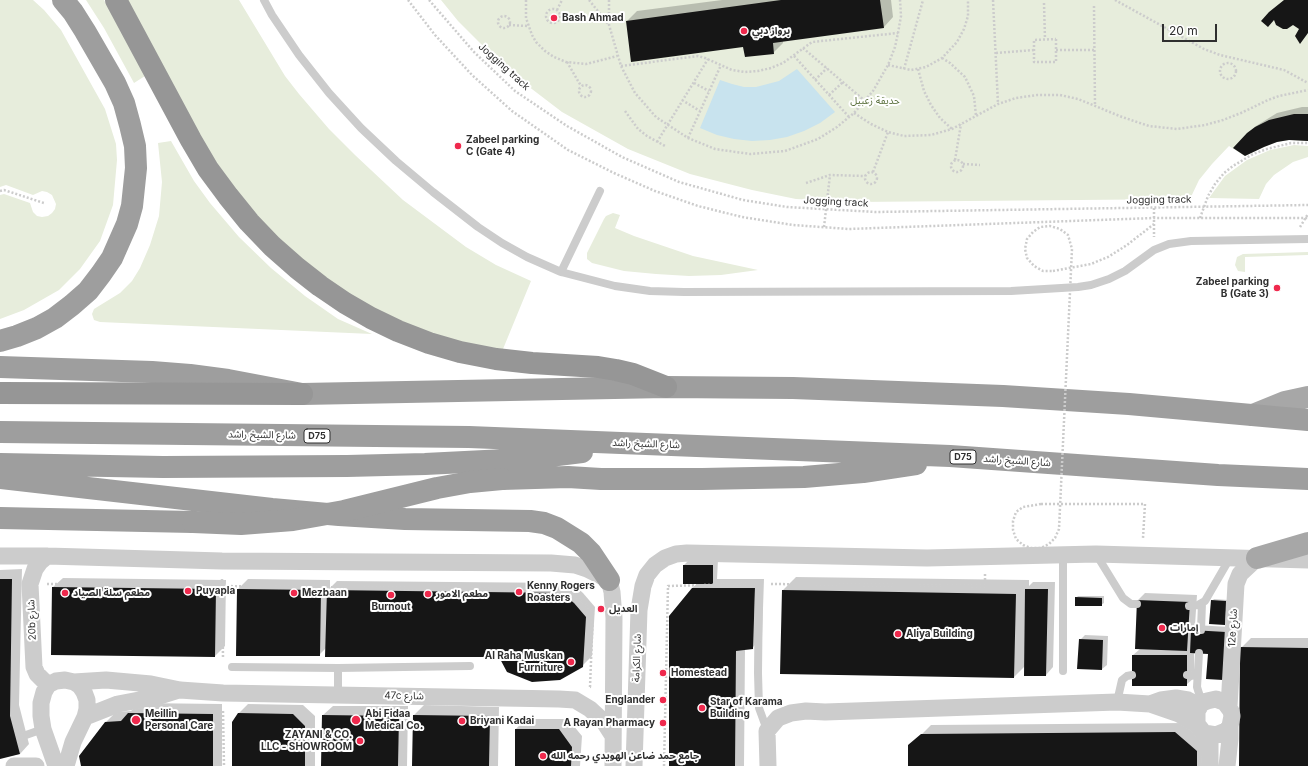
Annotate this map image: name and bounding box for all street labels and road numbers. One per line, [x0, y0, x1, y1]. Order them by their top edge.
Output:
street label: Jogging track [476, 41, 532, 93]
street label: Jogging track [1126, 193, 1192, 207]
street label: Jogging track [803, 194, 869, 210]
street label: شارع الشيخ راشد [228, 428, 296, 442]
road number: D75 [304, 429, 330, 443]
street label: شارع الشيخ راشد [612, 437, 680, 451]
road number: D75 [950, 450, 976, 464]
street label: شارع الشيخ راشد [983, 453, 1051, 469]
street label: 20b شارع [25, 599, 39, 641]
street label: 12e شارع [1226, 609, 1240, 647]
street label: شارع الكرامة [630, 634, 644, 682]
street label: 47c شارع [384, 690, 424, 702]

